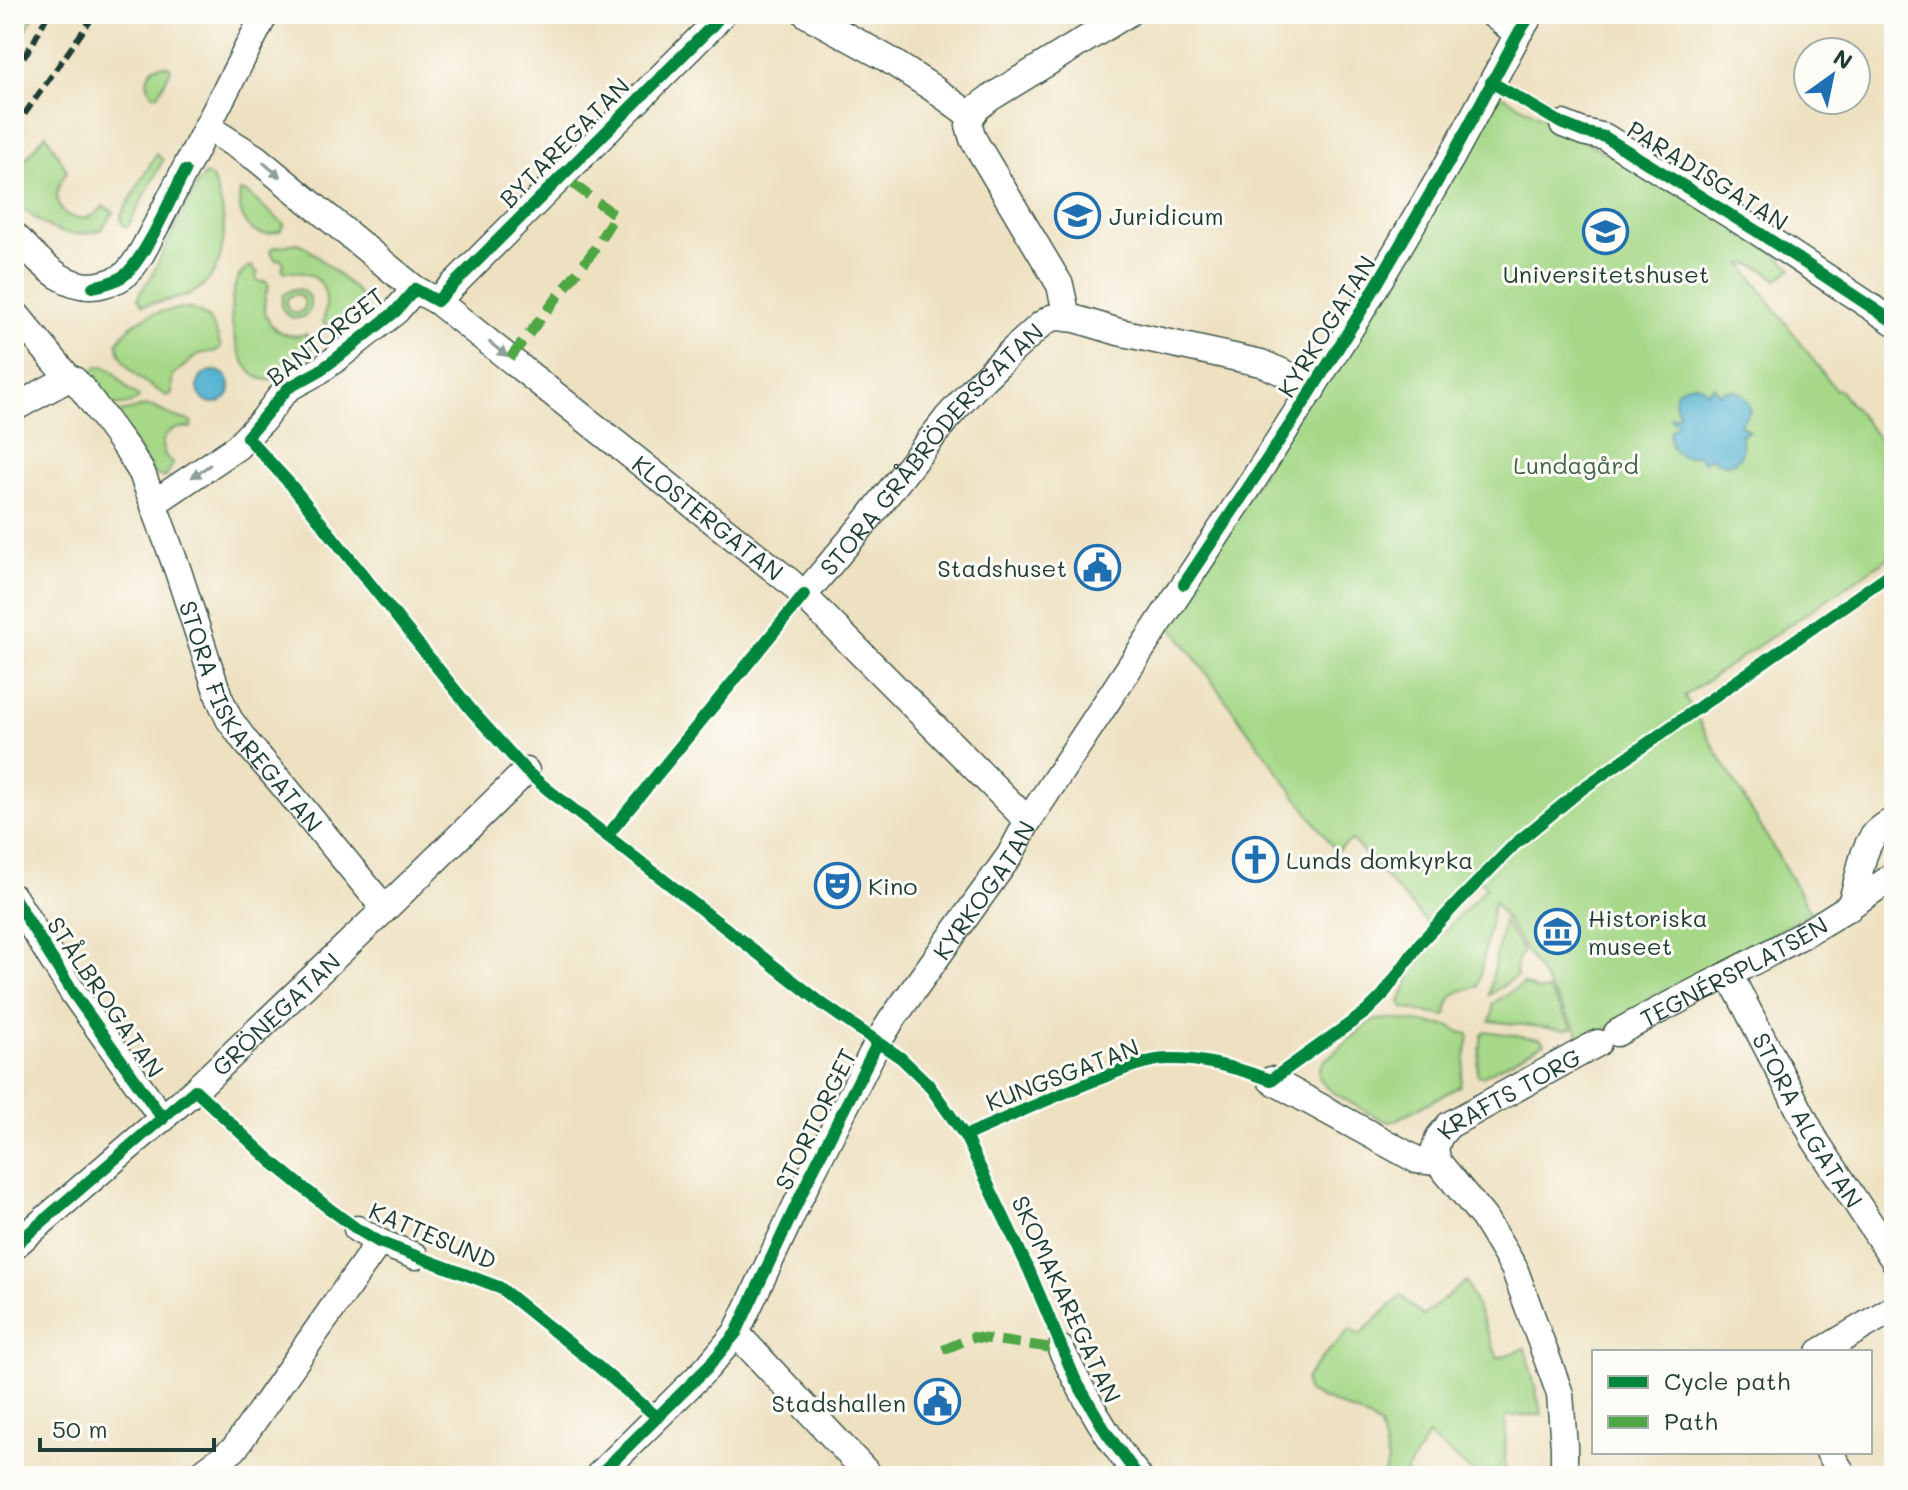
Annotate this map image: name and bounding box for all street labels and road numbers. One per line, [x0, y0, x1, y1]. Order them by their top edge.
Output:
street label: BYTAREGATAN [492, 70, 636, 214]
street label: PARADISGATAN [1622, 113, 1794, 237]
street label: KYRKOGATAN [1270, 249, 1382, 403]
street label: BANTORGET [260, 280, 390, 392]
street label: STORA GRÅBRÖDERSGATAN [812, 315, 1049, 581]
street label: KLOSTERGATAN [627, 448, 790, 587]
street label: STORA FISKAREGATAN [173, 597, 330, 838]
street label: KYRKOGATAN [925, 815, 1041, 965]
street label: TEGNÉRSPLATSEN [1634, 908, 1833, 1033]
street label: STÅLBROGATAN [41, 911, 171, 1083]
street label: GRÖNEGATAN [205, 945, 346, 1082]
street label: STORA ALGATAN [1746, 1027, 1871, 1213]
street label: KUNGSGATAN [981, 1031, 1143, 1117]
street label: KRAFTS TORG [1429, 1040, 1586, 1145]
street label: STORTORGET [767, 1043, 863, 1195]
street label: SKOMAKAREGATAN [1005, 1190, 1129, 1408]
street label: KATTESUND [365, 1194, 501, 1276]

